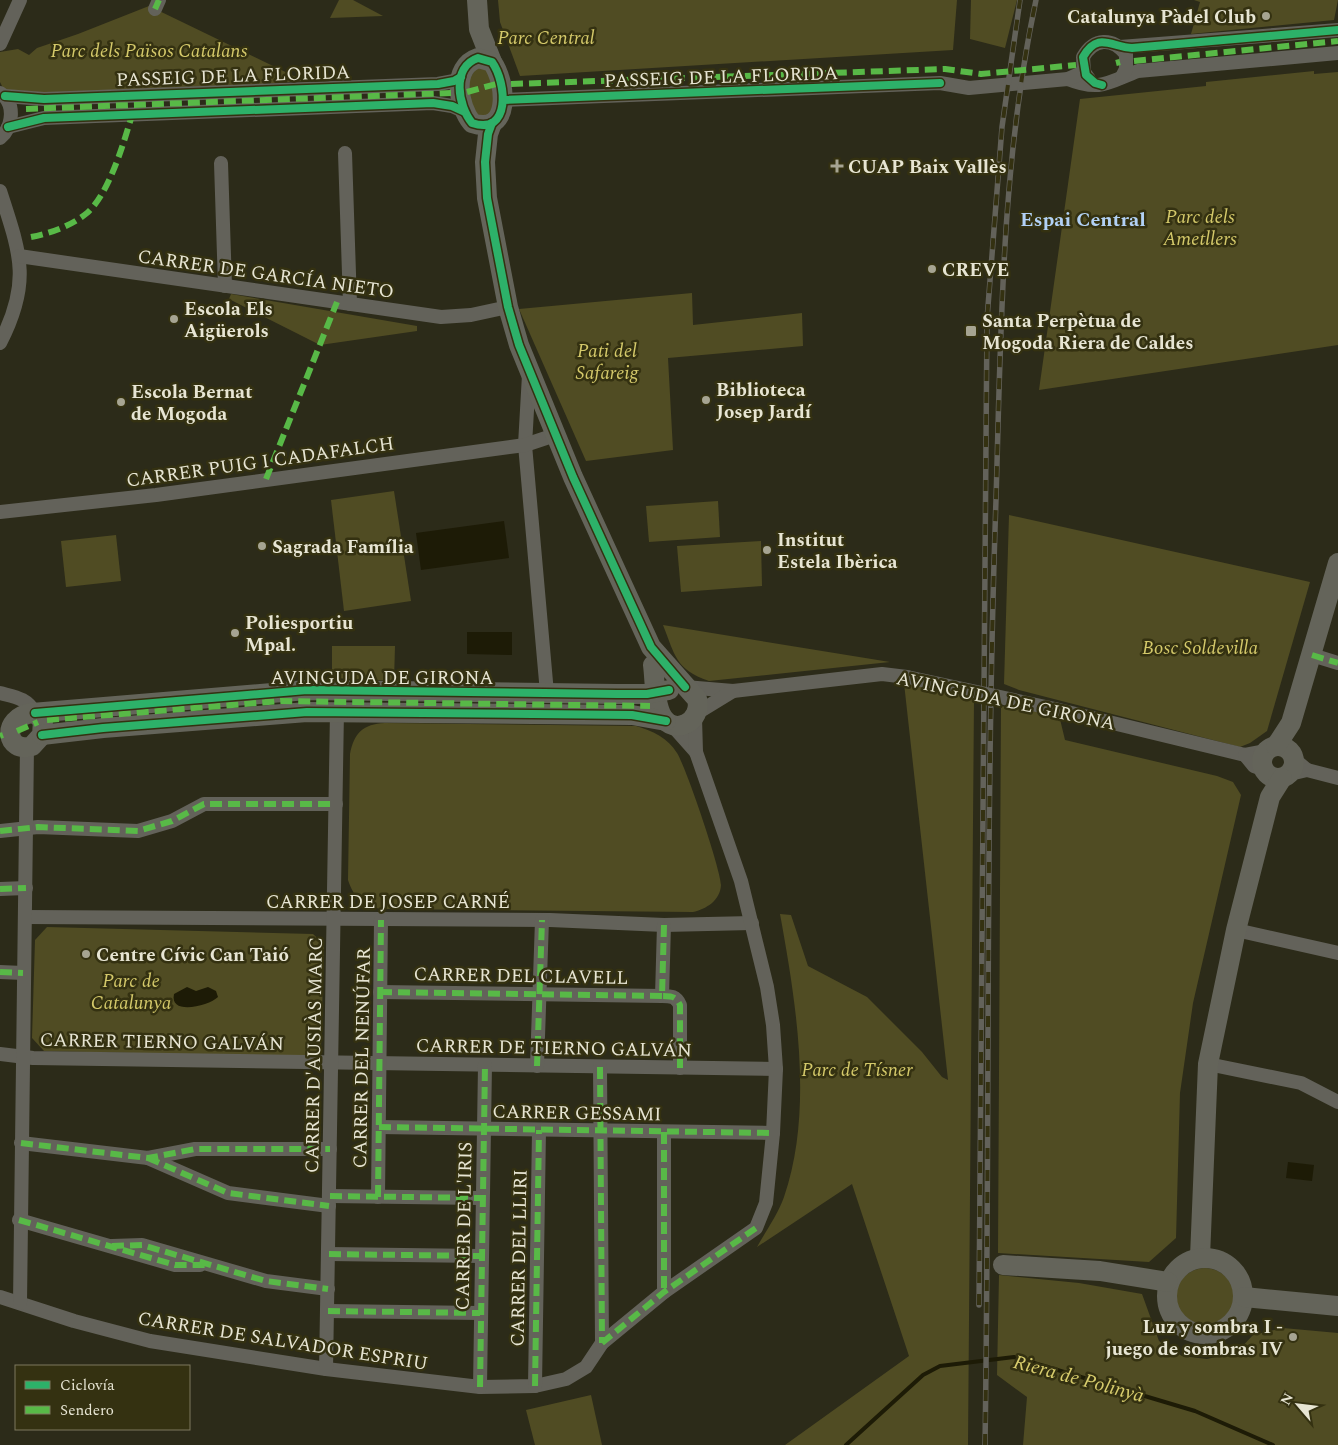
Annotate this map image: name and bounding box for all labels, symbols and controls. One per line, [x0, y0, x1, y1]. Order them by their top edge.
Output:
place label: Catalunya Pàdel Club [1067, 3, 1256, 32]
marker: Catalunya Pàdel Club [1260, 10, 1272, 22]
park label: Parc Central [497, 24, 595, 53]
park label: Parc dels Països Catalans [51, 37, 248, 66]
street label: PASSEIG DE LA FLORIDA [116, 58, 351, 95]
street label: PASSEIG DE LA FLORIDA [604, 59, 839, 96]
place label: CUAP Baix Vallès [848, 153, 1007, 182]
marker: CUAP Baix Vallès [830, 159, 844, 173]
park label: Parc dels Ametllers [1162, 203, 1237, 254]
district label: Espai Central [1020, 205, 1146, 235]
street label: CARRER DE GARCÍA NIETO [136, 242, 396, 307]
place label: CREVE [942, 256, 1010, 285]
marker: CREVE [926, 263, 938, 275]
place label: Escola Els Aigüerols [184, 295, 273, 346]
place label: Santa Perpètua de Mogoda Riera de Caldes [982, 307, 1194, 358]
marker: Escola Els Aigüerols [168, 313, 180, 325]
marker: Santa Perpètua de Mogoda Riera de Caldes [964, 324, 978, 338]
park label: Pati del Safareig [576, 337, 639, 388]
place label: Biblioteca Josep Jardí [716, 376, 812, 427]
place label: Escola Bernat de Mogoda [131, 378, 253, 429]
marker: Biblioteca Josep Jardí [700, 394, 712, 406]
marker: Escola Bernat de Mogoda [115, 396, 127, 408]
street label: CARRER PUIG I CADAFALCH [124, 429, 396, 496]
place label: Institut Estela Ibèrica [777, 526, 898, 577]
place label: Sagrada Família [272, 533, 414, 562]
marker: Sagrada Família [256, 540, 268, 552]
marker: Institut Estela Ibèrica [761, 544, 773, 556]
place label: Poliesportiu Mpal. [245, 609, 353, 660]
marker: Poliesportiu Mpal. [229, 627, 241, 639]
park label: Bosc Soldevilla [1142, 634, 1258, 663]
street label: AVINGUDA DE GIRONA [271, 664, 493, 693]
street label: AVINGUDA DE GIRONA [894, 664, 1118, 739]
street label: CARRER DE JOSEP CARNÉ [266, 888, 510, 917]
street label: CARRER D'AUSIÀS MARC [298, 937, 331, 1173]
place label: Centre Cívic Can Taió [96, 941, 289, 970]
street label: CARRER DEL NENÚFAR [346, 947, 379, 1169]
marker: Centre Cívic Can Taió [80, 948, 92, 960]
street label: CARRER DEL CLAVELL [413, 960, 629, 993]
park label: Parc de Catalunya [91, 967, 172, 1018]
street label: CARRER TIERNO GALVÁN [40, 1026, 284, 1059]
street label: CARRER DE TIERNO GALVÁN [416, 1032, 692, 1065]
park label: Parc de Tísner [801, 1056, 913, 1085]
street label: CARRER GESSAMI [492, 1098, 662, 1129]
street label: CARRER DE L'IRIS [449, 1141, 480, 1311]
street label: CARRER DEL LLIRI [503, 1169, 536, 1347]
street label: CARRER DE SALVADOR ESPRIU [135, 1304, 430, 1379]
place label: Luz y sombra I - juego de sombras IV [1105, 1313, 1283, 1364]
marker: Luz y sombra I - juego de sombras IV [1287, 1331, 1299, 1343]
water label: Riera de Polinyà [1010, 1347, 1147, 1411]
legend [15, 1365, 190, 1430]
text: Ciclovía [60, 1374, 115, 1397]
north arrow [1273, 1380, 1323, 1430]
text: N [1275, 1389, 1299, 1409]
text: Sendero [60, 1399, 114, 1422]

